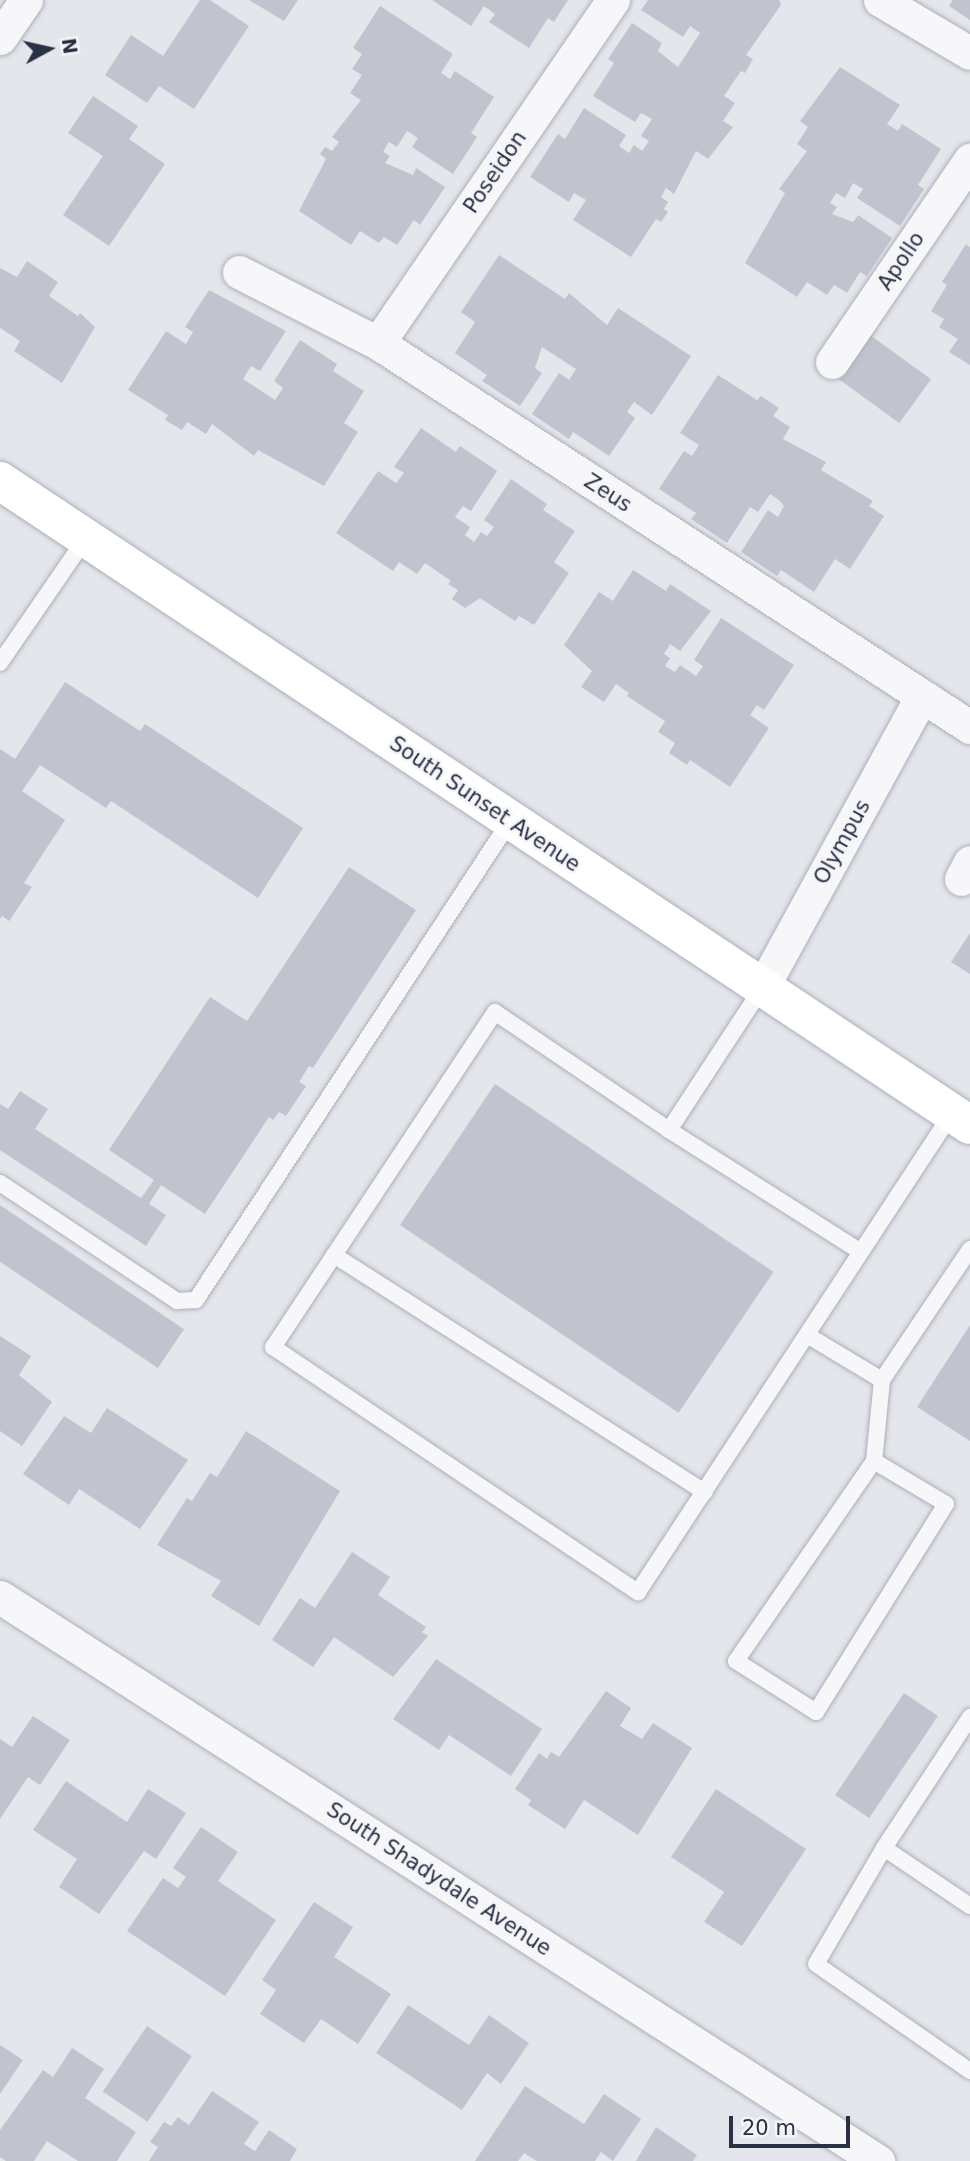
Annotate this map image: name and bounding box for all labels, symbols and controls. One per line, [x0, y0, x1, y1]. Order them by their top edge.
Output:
north arrow [14, 14, 84, 84]
text: N [58, 37, 82, 55]
street label: Poseidon [458, 126, 532, 218]
street label: Apollo [872, 227, 930, 295]
street label: Zeus [580, 468, 636, 518]
street label: South Sunset Avenue [385, 731, 585, 877]
street label: Olympus [808, 795, 876, 889]
street label: South Shadydale Avenue [322, 1797, 556, 1961]
scale bar [732, 2102, 853, 2146]
text: 20 m [742, 2116, 796, 2140]

